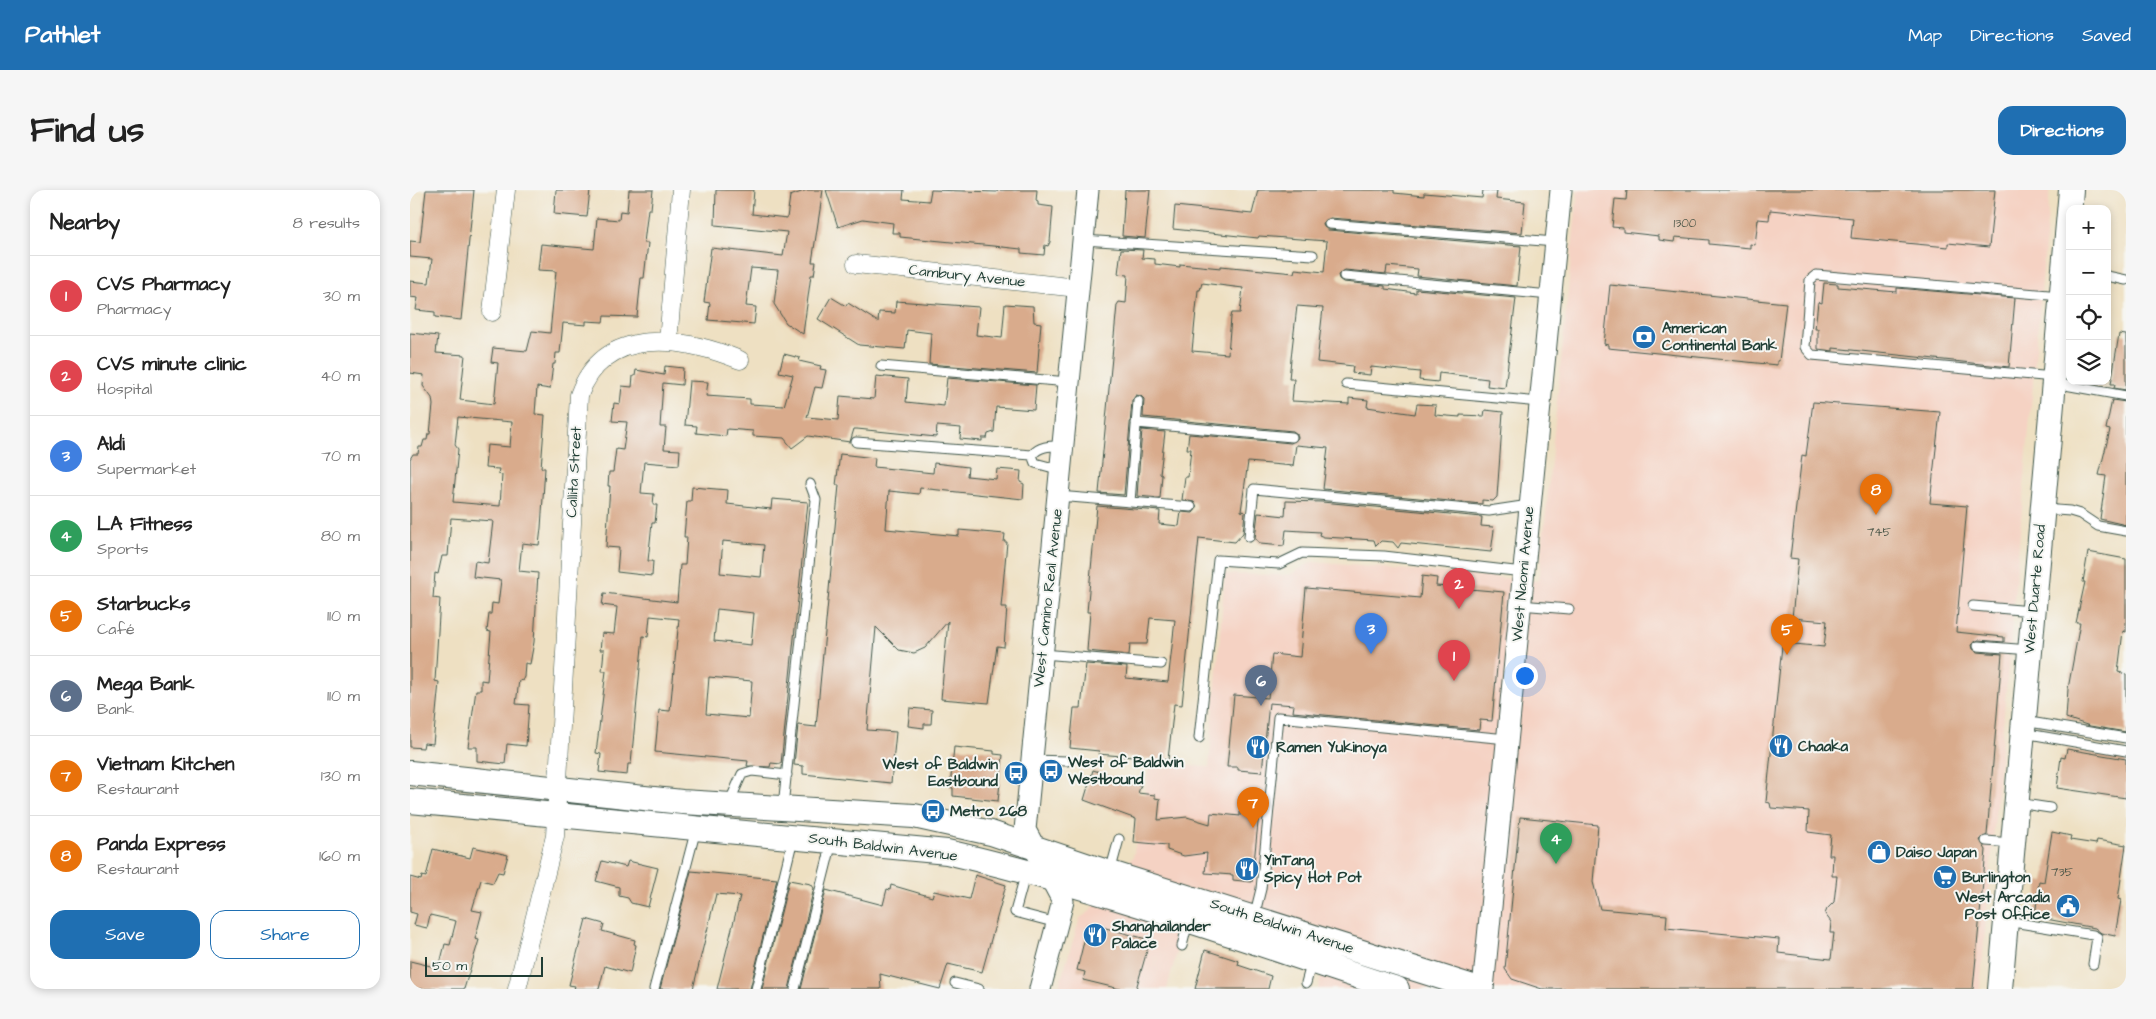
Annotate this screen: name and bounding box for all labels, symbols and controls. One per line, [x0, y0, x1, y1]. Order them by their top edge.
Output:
text: Pathlet [25, 18, 101, 52]
text: Map [1908, 23, 1942, 48]
text: Directions [1970, 23, 2054, 48]
text: Saved [2082, 23, 2131, 48]
text: Find us [30, 106, 144, 155]
button: Directions [1998, 106, 2126, 155]
map controls [2066, 205, 2111, 385]
button: + [2066, 205, 2111, 250]
text: Nearby [50, 208, 120, 237]
text: 8 results [293, 212, 360, 234]
house number: 1300 [1674, 215, 1697, 232]
button: − [2066, 250, 2111, 295]
street label: Cambury Avenue [908, 259, 1026, 294]
text: CVS Pharmacy [97, 271, 231, 298]
text: 1 [65, 285, 67, 307]
text: 30 m [323, 285, 360, 307]
button: locate [2066, 295, 2111, 340]
text: Pharmacy [97, 298, 172, 320]
place label: American Continental Bank [1662, 318, 1778, 356]
bank icon: American Continental Bank [1631, 324, 1657, 350]
button: layers [2066, 340, 2111, 385]
text: CVS minute clinic [97, 351, 247, 378]
text: 2 [61, 365, 71, 387]
text: 40 m [320, 365, 360, 387]
text: Hospital [97, 378, 152, 400]
street label: Callita Street [561, 426, 587, 518]
text: Aldi [97, 431, 125, 458]
text: 3 [62, 445, 70, 467]
text: 70 m [321, 445, 360, 467]
text: Supermarket [97, 458, 196, 480]
pin: 8 [1860, 474, 1892, 515]
street label: West Naomi Avenue [1507, 505, 1539, 643]
street label: West Camino Real Avenue [1028, 508, 1068, 688]
text: LA Fitness [97, 511, 193, 538]
street label: West Duarte Road [2019, 523, 2051, 655]
house number: 745 [1867, 524, 1892, 541]
text: 4 [61, 525, 71, 547]
text: 80 m [321, 525, 360, 547]
text: Sports [97, 538, 149, 560]
pin: 2 [1443, 568, 1475, 609]
text: Starbucks [97, 591, 191, 618]
text: 5 [60, 605, 72, 627]
text: 110 m [327, 605, 360, 627]
pin: 3 [1355, 613, 1387, 654]
pin: 5 [1771, 614, 1803, 655]
text: Café [97, 618, 135, 640]
pin: 1 [1438, 640, 1470, 681]
your location [1512, 663, 1538, 689]
pin: 6 [1245, 665, 1277, 706]
text: Mega Bank [97, 671, 194, 698]
text: 6 [61, 685, 71, 707]
text: 110 m [327, 685, 360, 707]
text: Bank [97, 698, 134, 720]
restaurant icon: Chaaka [1768, 733, 1794, 759]
restaurant icon: Ramen Yukinoya [1245, 734, 1271, 760]
place label: Chaaka [1798, 736, 1849, 757]
place label: Ramen Yukinoya [1276, 737, 1387, 759]
text: Vietnam Kitchen [97, 751, 235, 778]
place label: West of Baldwin Westbound [1067, 752, 1184, 790]
place label: West of Baldwin Eastbound [882, 754, 998, 792]
bus stop icon: West of Baldwin Westbound [1038, 758, 1064, 784]
bus stop icon: West of Baldwin Eastbound [1003, 760, 1029, 786]
text: 7 [61, 765, 71, 787]
text: 130 m [321, 765, 360, 787]
text: Restaurant [97, 778, 179, 800]
pin: 7 [1237, 787, 1269, 828]
bus stop icon: Metro 268 [920, 798, 946, 824]
place label: Metro 268 [950, 801, 1027, 822]
pin: 4 [1540, 823, 1572, 864]
street label: South Baldwin Avenue [807, 827, 959, 867]
text: Panda Express [97, 831, 226, 858]
shop icon: Daiso Japan [1866, 839, 1892, 865]
place label: Daiso Japan [1896, 842, 1977, 863]
text: 8 [61, 845, 71, 867]
text: 160 m [319, 845, 360, 867]
place label: YinTang Spicy Hot Pot [1263, 850, 1363, 889]
restaurant icon: YinTang Spicy Hot Pot [1234, 856, 1260, 882]
text: Restaurant [97, 858, 179, 880]
supermarket icon: Burlington [1932, 864, 1958, 890]
house number: 735 [2051, 864, 2073, 881]
place label: Burlington [1962, 867, 2031, 890]
place label: West Arcadia Post Office [1955, 887, 2050, 925]
street label: South Baldwin Avenue [1207, 893, 1357, 959]
public building icon: West Arcadia Post Office [2055, 893, 2081, 919]
button: Save [50, 910, 200, 959]
button: Share [210, 910, 360, 959]
place label: Shanghailander Palace [1111, 916, 1212, 954]
restaurant icon: Shanghailander Palace [1082, 922, 1108, 948]
scale bar [425, 954, 542, 977]
text: 50 m [432, 956, 467, 976]

